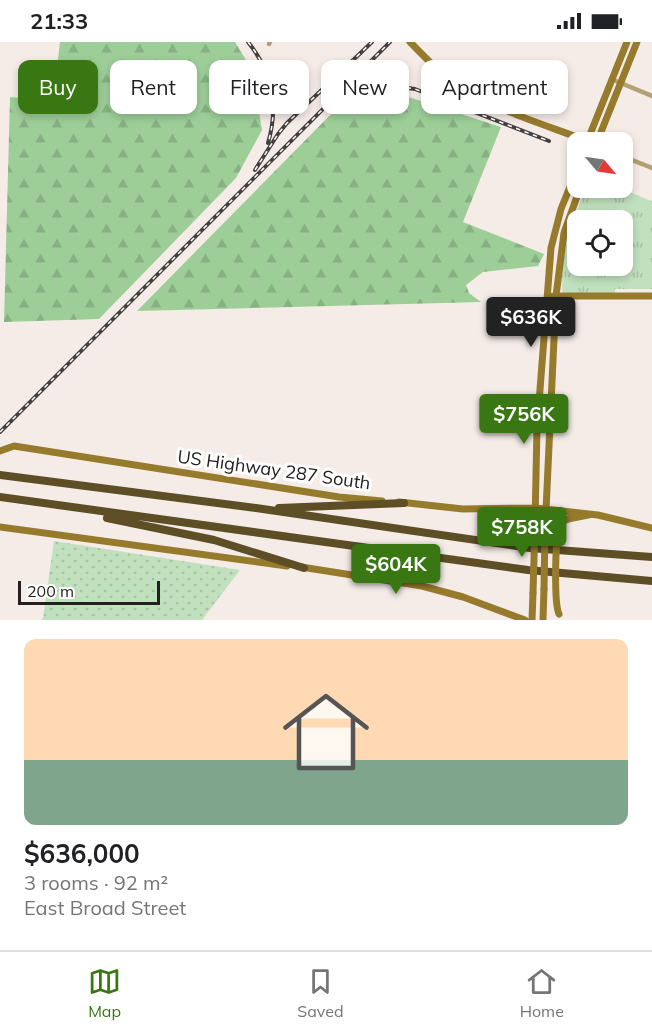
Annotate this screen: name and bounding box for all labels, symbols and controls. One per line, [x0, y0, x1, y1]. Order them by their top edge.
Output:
text: 21:33 [30, 7, 88, 35]
chip: Buy [18, 60, 98, 114]
chip: Rent [110, 60, 197, 114]
chip: Filters [209, 60, 309, 114]
chip: New [321, 60, 409, 114]
chip: Apartment [421, 60, 568, 114]
north arrow [567, 132, 633, 198]
map controls [567, 132, 633, 276]
button: locate [567, 210, 633, 276]
pin: $636K [489, 297, 573, 348]
text: $636K [500, 304, 562, 329]
pin: $756K [482, 394, 566, 445]
text: $756K [493, 401, 555, 426]
street label: US Highway 287 South [176, 445, 372, 494]
pin: $758K [480, 507, 564, 558]
text: $758K [491, 514, 553, 539]
pin: $604K [354, 544, 438, 595]
text: $604K [365, 551, 427, 576]
scale bar [18, 578, 160, 606]
text: 200 m [27, 581, 74, 601]
icon: home [272, 678, 380, 786]
text: $636,000 [24, 837, 140, 870]
text: 3 rooms · 92 m² [24, 870, 168, 895]
text: East Broad Street [24, 895, 186, 920]
tab: Map [88, 965, 121, 1021]
tab: Saved [297, 965, 344, 1021]
tab: Home [520, 965, 564, 1021]

